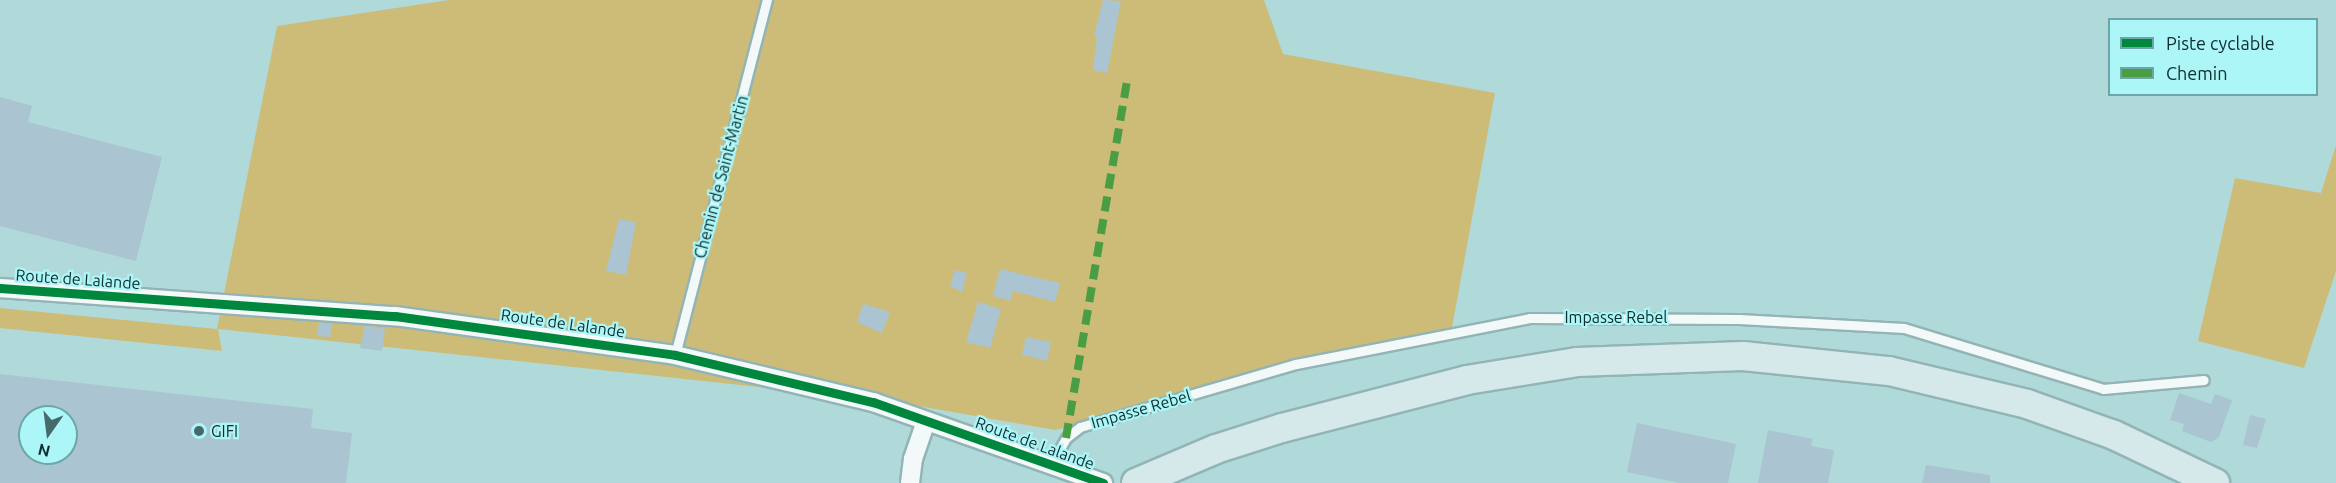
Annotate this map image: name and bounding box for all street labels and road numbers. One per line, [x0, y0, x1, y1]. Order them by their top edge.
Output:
street label: Chemin de Saint-Martin [690, 93, 752, 261]
street label: Route de Lalande [15, 265, 141, 293]
street label: Route de Lalande [500, 305, 626, 341]
street label: Impasse Rebel [1564, 307, 1668, 327]
street label: Impasse Rebel [1089, 386, 1193, 432]
street label: Route de Lalande [973, 413, 1097, 473]

